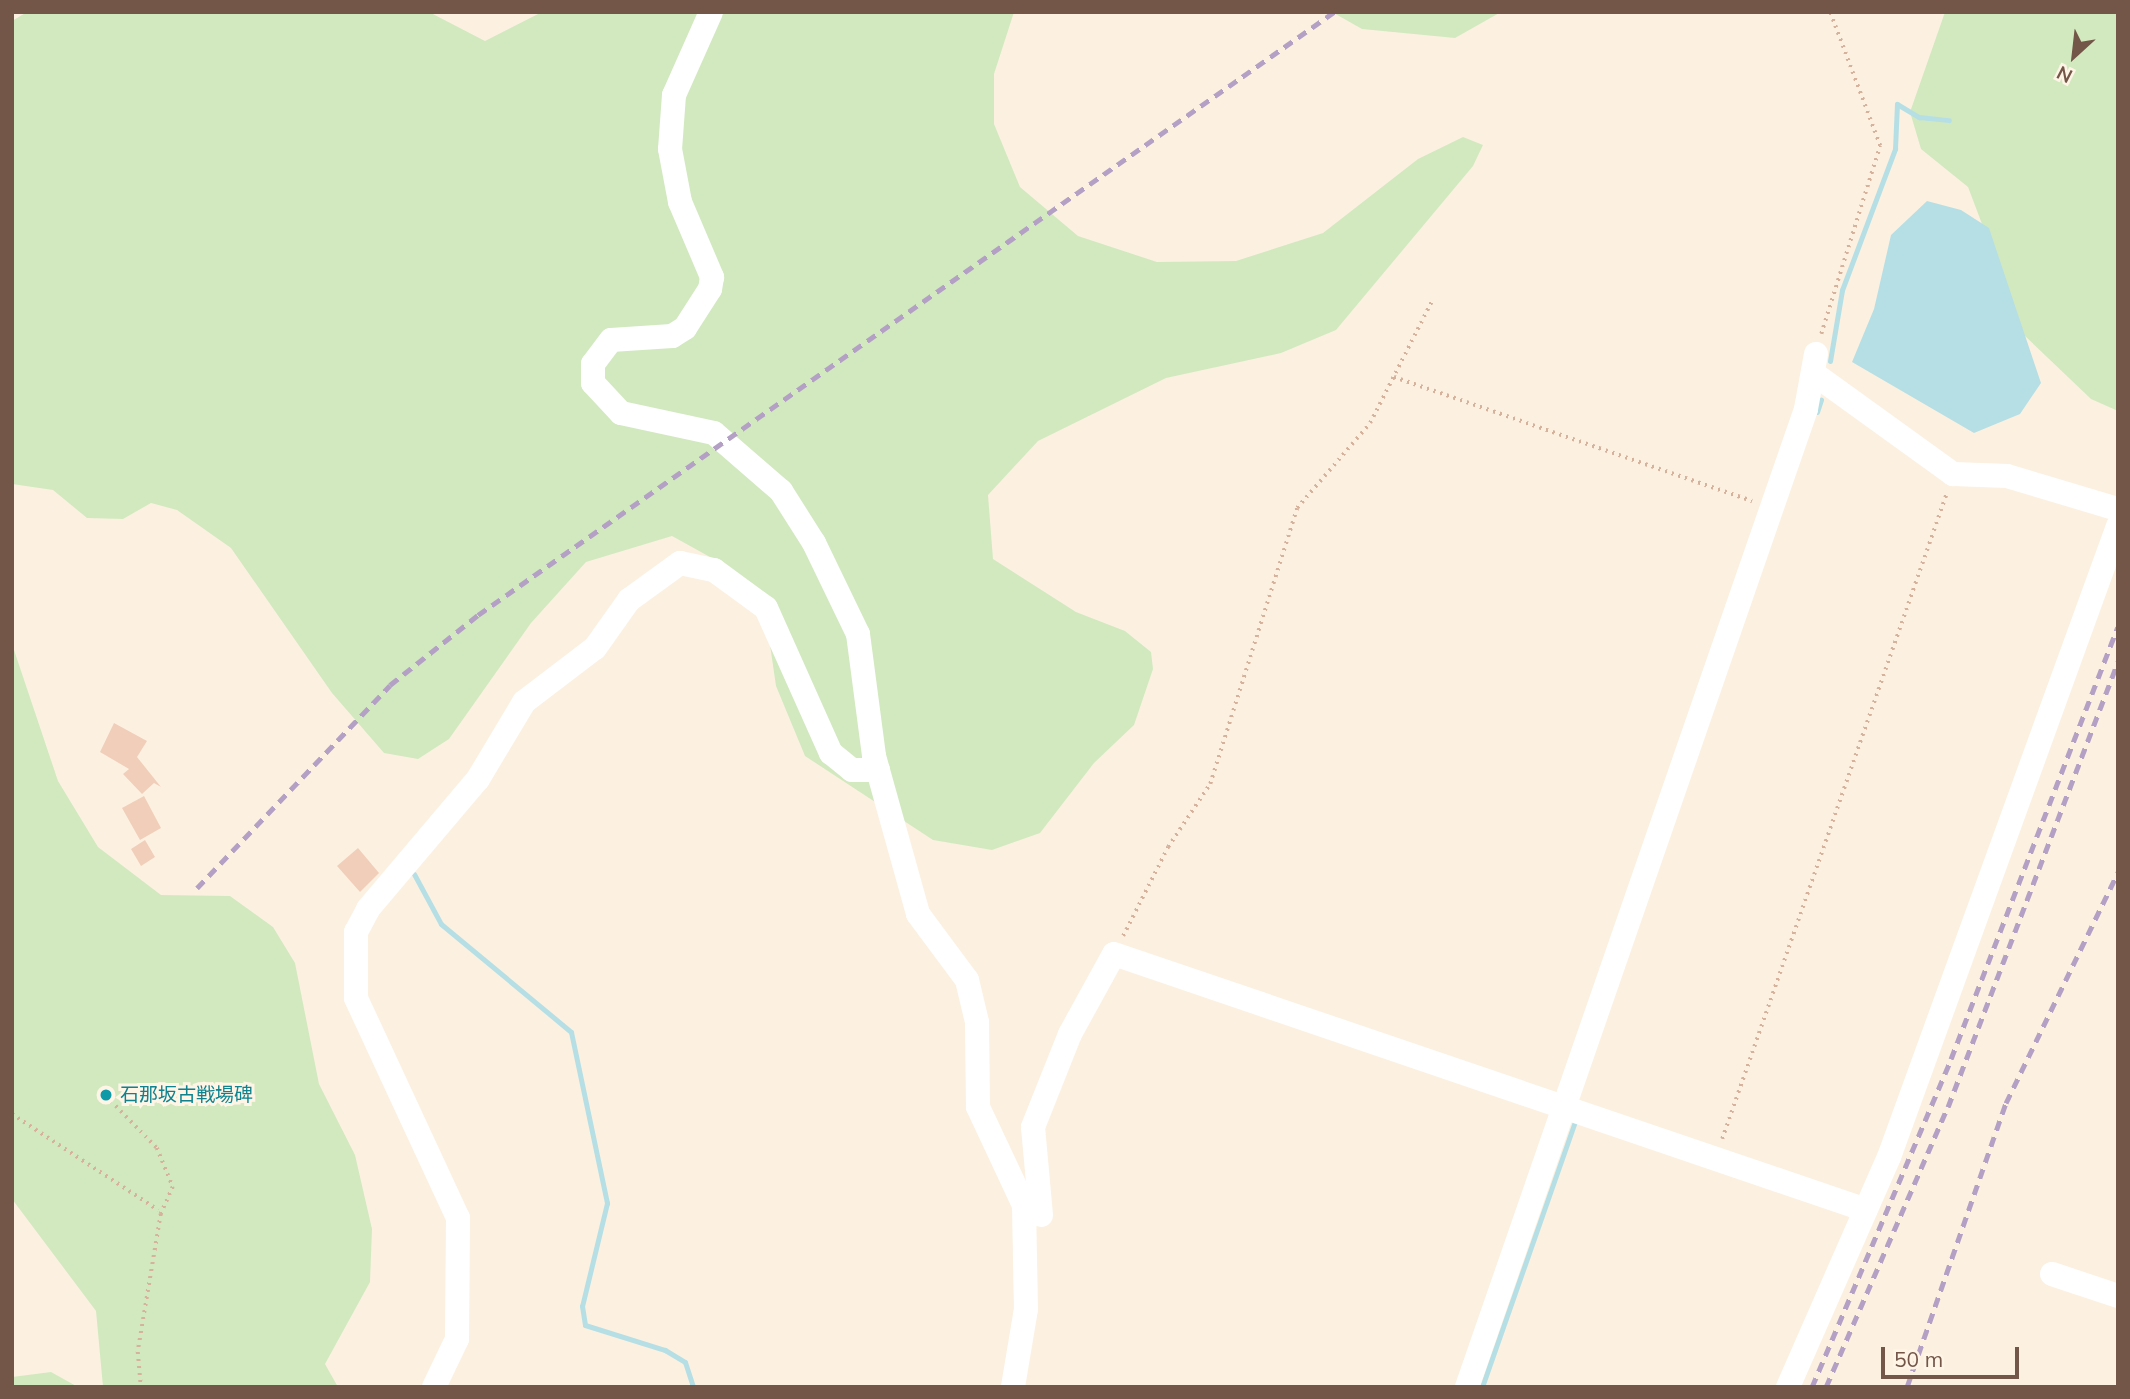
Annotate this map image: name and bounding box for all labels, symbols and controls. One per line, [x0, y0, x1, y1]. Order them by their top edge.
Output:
north arrow [2039, 21, 2109, 91]
text: N [2053, 61, 2076, 89]
place label: 石那坂古戦場碑 [120, 1084, 253, 1106]
marker: 石那坂古戦場碑 [98, 1087, 114, 1103]
scale bar [1885, 1332, 2023, 1376]
text: 50 m [1894, 1346, 1943, 1372]

